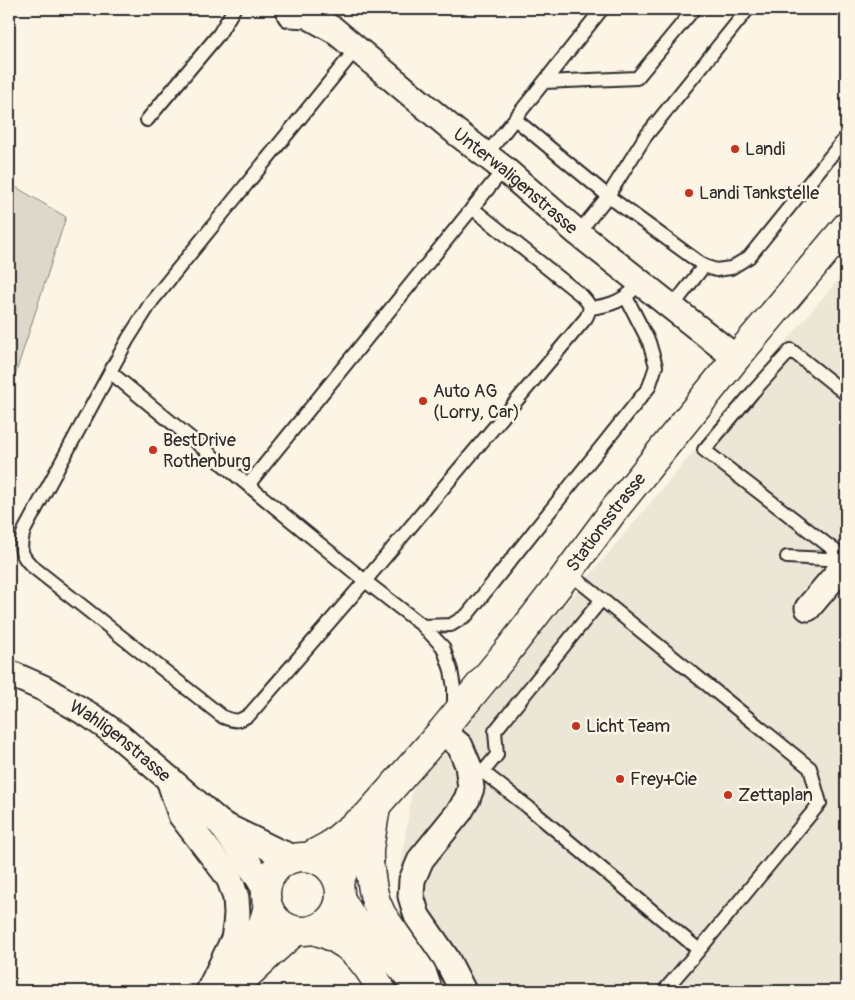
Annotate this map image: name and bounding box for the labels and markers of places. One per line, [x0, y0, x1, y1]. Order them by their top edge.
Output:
place label: Landi [745, 138, 785, 161]
marker: Landi [729, 143, 741, 155]
place label: Landi Tankstelle [699, 182, 819, 205]
marker: Landi Tankstelle [683, 187, 695, 199]
place label: Auto AG (Lorry, Car) [433, 380, 520, 424]
marker: Auto AG (Lorry, Car) [417, 395, 429, 407]
place label: BestDrive Rothenburg [163, 429, 251, 473]
marker: BestDrive Rothenburg [147, 444, 159, 456]
place label: Licht Team [586, 715, 670, 738]
marker: Licht Team [570, 720, 582, 732]
place label: Frey+Cie [630, 768, 697, 791]
marker: Frey+Cie [614, 773, 626, 785]
place label: Zettaplan [738, 784, 813, 807]
marker: Zettaplan [722, 789, 734, 801]

